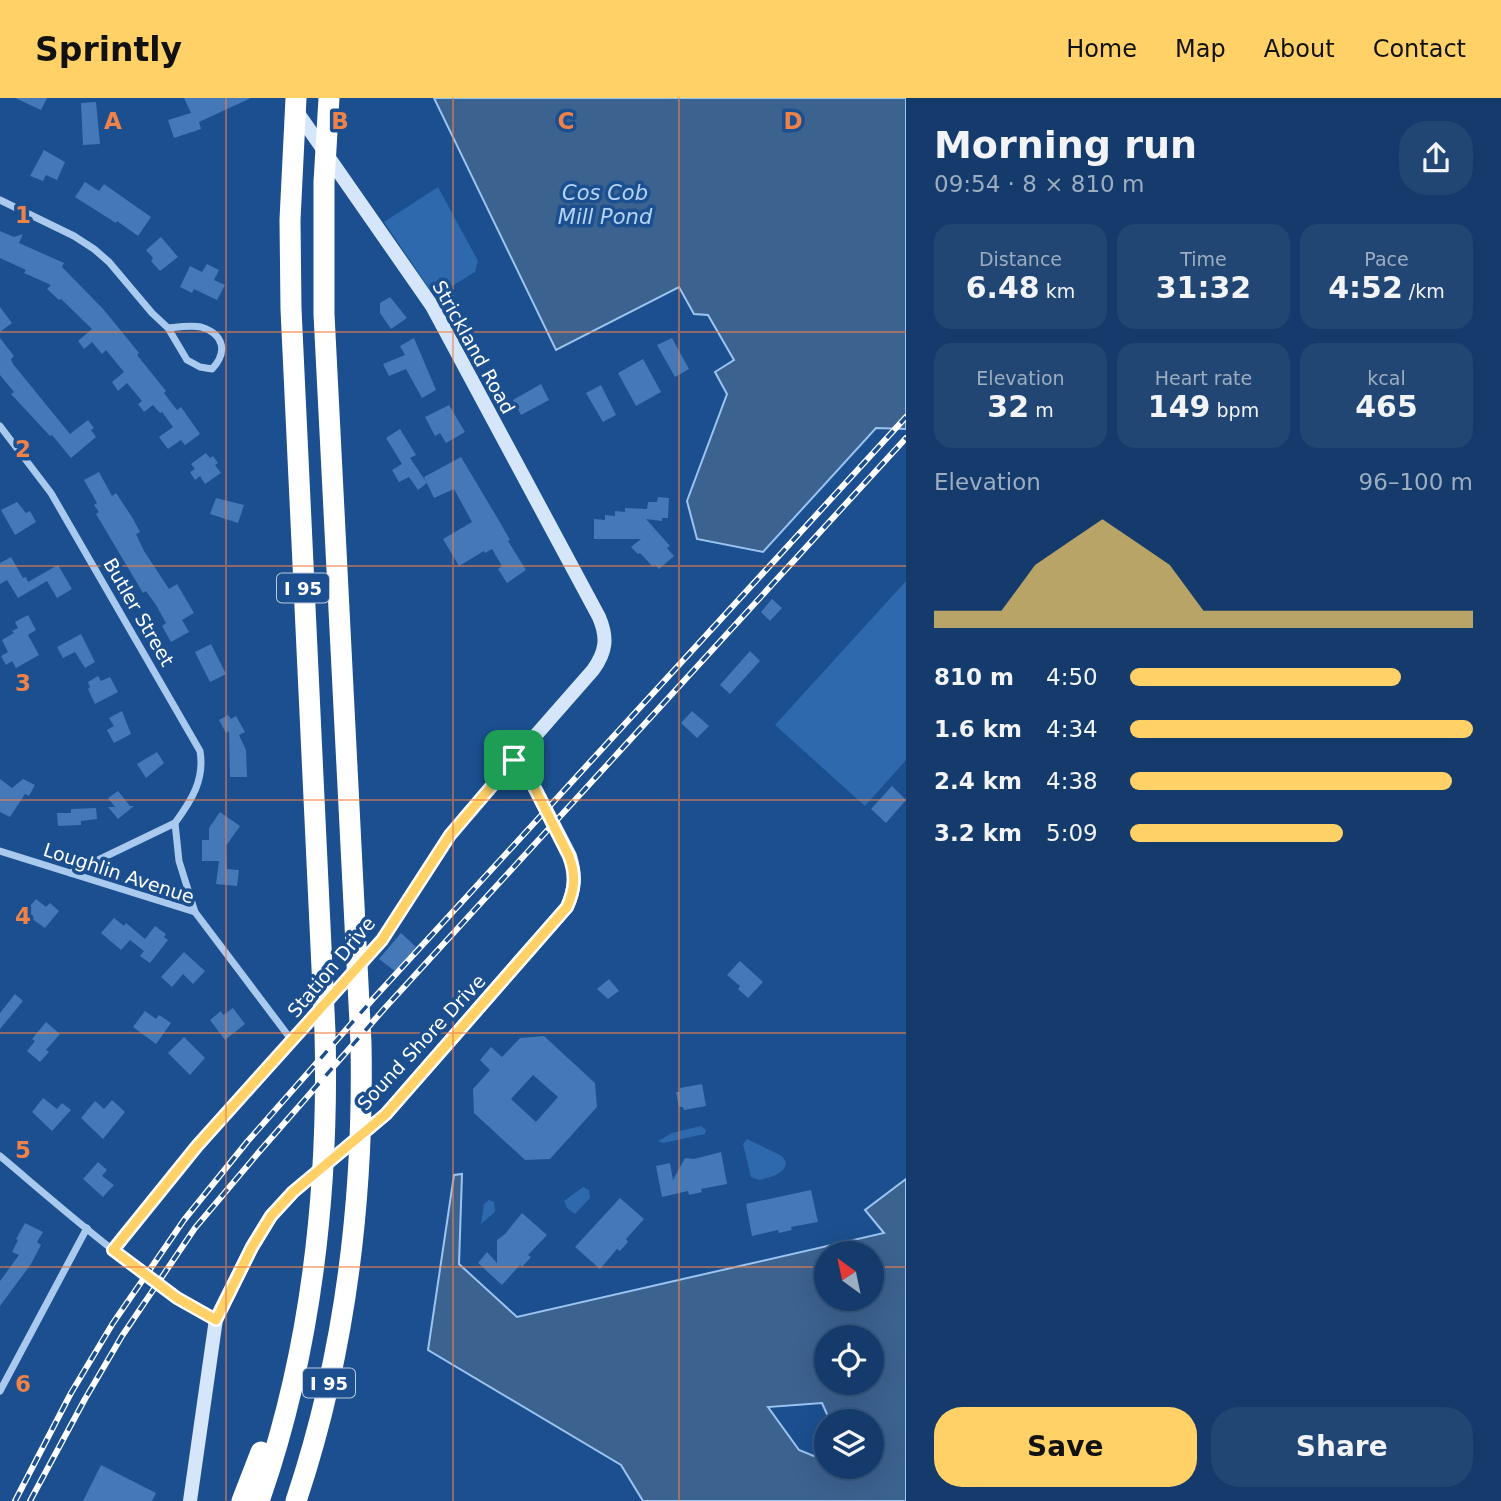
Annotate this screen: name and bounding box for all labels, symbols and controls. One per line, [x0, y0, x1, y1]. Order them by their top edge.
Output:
text: Sprintly [35, 30, 182, 69]
text: Home [1066, 35, 1137, 63]
text: Map [1175, 35, 1226, 63]
text: About [1264, 35, 1335, 63]
text: Contact [1373, 35, 1466, 63]
text: A [104, 108, 122, 134]
text: B [331, 108, 349, 134]
text: C [558, 108, 574, 134]
text: D [783, 108, 803, 134]
button: share [1399, 121, 1473, 195]
text: Morning run [934, 123, 1197, 167]
text: 09:54 · 8 × 810 m [934, 171, 1144, 197]
water label: Cos Cob Mill Pond [558, 181, 653, 229]
text: 1 [15, 202, 31, 228]
text: Distance [979, 248, 1062, 270]
text: Time [1180, 248, 1227, 270]
text: Pace [1364, 248, 1409, 270]
text: 6.48 [966, 270, 1040, 305]
text: 31:32 [1156, 270, 1251, 305]
text: 4:52 [1328, 270, 1403, 305]
street label: Strickland Road [428, 277, 520, 417]
text: km [1040, 280, 1075, 302]
text: /km [1403, 280, 1445, 302]
text: Elevation [976, 367, 1065, 389]
text: Heart rate [1155, 367, 1252, 389]
text: kcal [1367, 367, 1406, 389]
text: 32 [987, 389, 1029, 424]
text: 149 [1148, 389, 1210, 424]
text: 465 [1355, 389, 1418, 424]
text: m [1029, 399, 1054, 421]
text: bpm [1210, 399, 1259, 421]
text: 2 [15, 436, 31, 462]
text: Elevation [934, 469, 1041, 495]
text: 96–100 m [1359, 469, 1473, 495]
street label: Butler Street [99, 554, 179, 670]
road number: I 95 [277, 574, 329, 602]
text: 810 m [934, 664, 1014, 690]
text: 4:50 [1046, 664, 1098, 690]
text: 3 [15, 670, 31, 696]
text: 1.6 km [934, 716, 1022, 742]
text: 4:34 [1046, 716, 1098, 742]
pin [484, 730, 544, 790]
icon: arrive [495, 741, 533, 779]
text: 2.4 km [934, 768, 1022, 794]
text: 4:38 [1046, 768, 1098, 794]
text: 3.2 km [934, 820, 1022, 846]
text: 5:09 [1046, 820, 1098, 846]
street label: Loughlin Avenue [41, 838, 197, 908]
text: 4 [15, 903, 31, 929]
street label: Station Drive [283, 912, 379, 1022]
street label: Sound Shore Drive [352, 970, 490, 1114]
text: 5 [15, 1137, 31, 1163]
north arrow [814, 1241, 884, 1311]
map controls [814, 1241, 884, 1479]
button: locate [814, 1325, 884, 1395]
road number: I 95 [303, 1368, 355, 1398]
text: 6 [15, 1371, 31, 1397]
button: Save [934, 1407, 1197, 1487]
button: Share [1211, 1407, 1473, 1487]
button: layers [814, 1409, 884, 1479]

